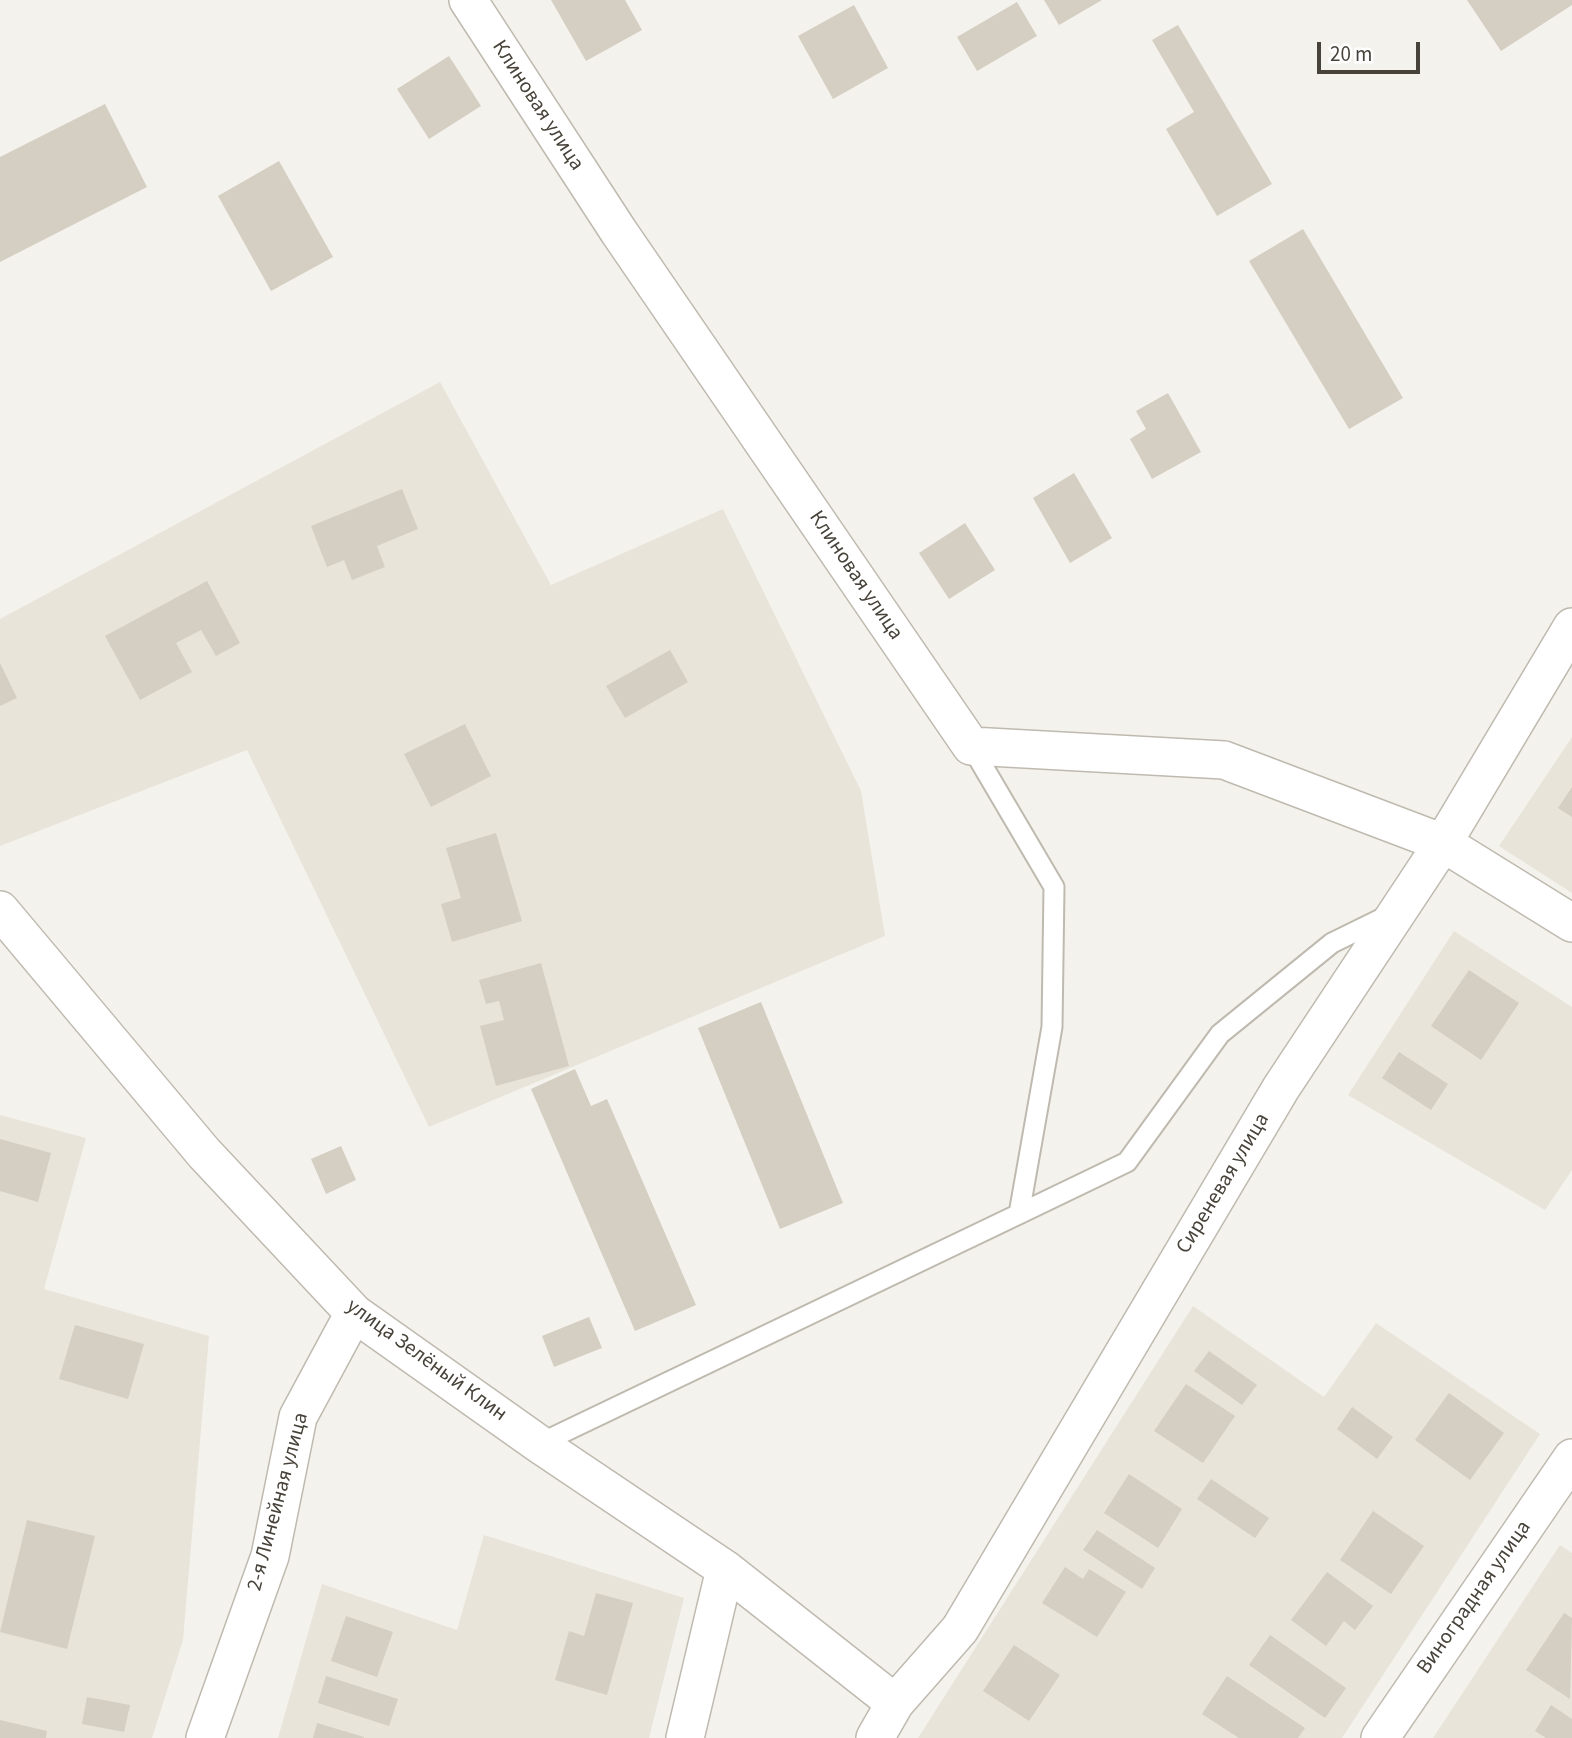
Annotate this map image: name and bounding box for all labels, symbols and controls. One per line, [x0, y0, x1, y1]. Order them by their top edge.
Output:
scale bar [1320, 28, 1423, 72]
street label: Клиновая улица [486, 36, 588, 176]
text: 20 m [1330, 39, 1372, 69]
street label: Клиновая улица [803, 507, 907, 645]
street label: Сиреневая улица [1172, 1109, 1276, 1259]
street label: улица Зелёный Клин [341, 1294, 511, 1428]
street label: 2-я Линейная улица [243, 1410, 315, 1594]
street label: Виноградная улица [1413, 1516, 1537, 1680]

